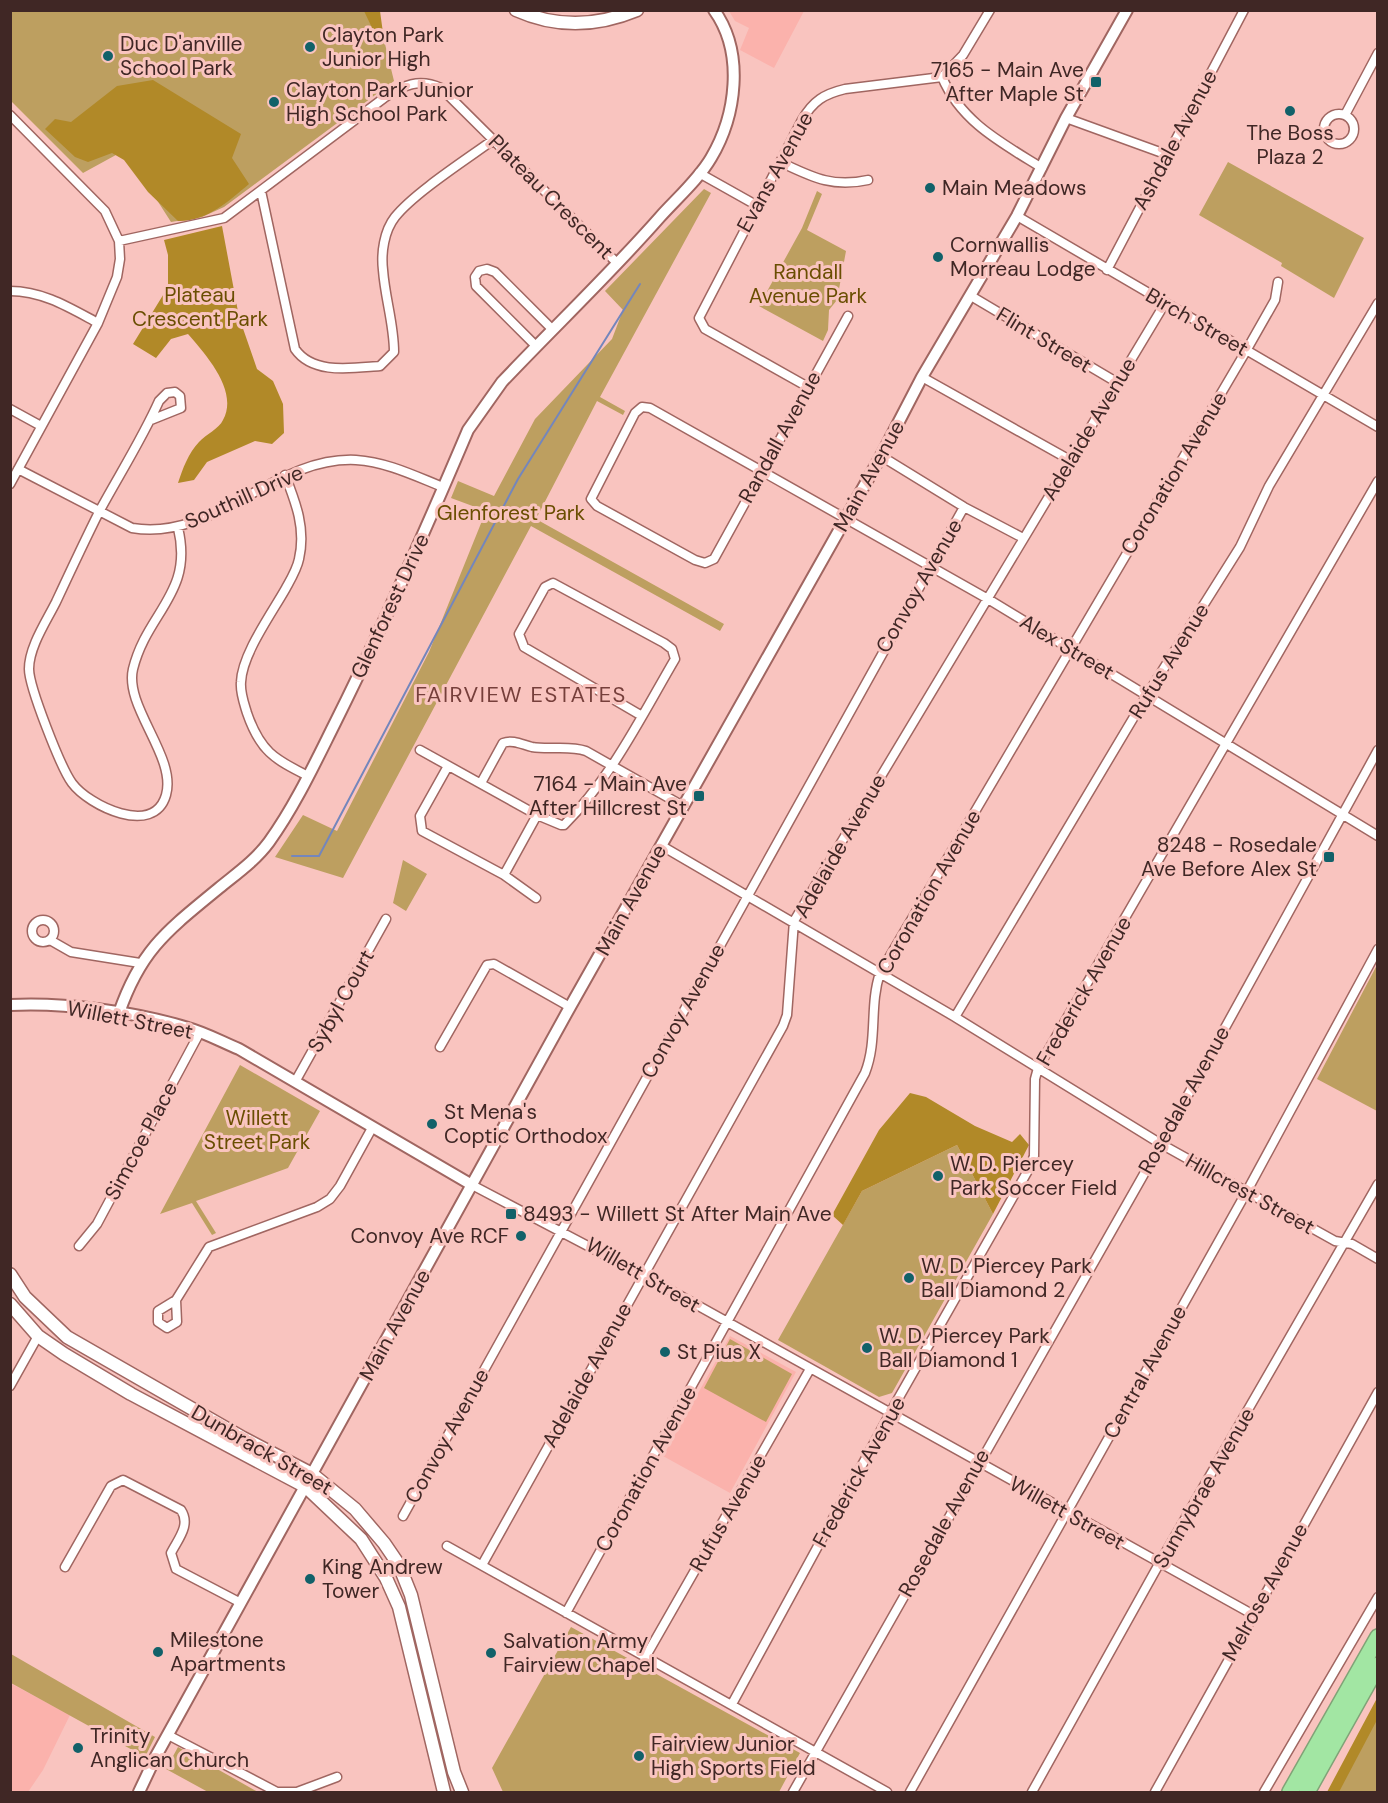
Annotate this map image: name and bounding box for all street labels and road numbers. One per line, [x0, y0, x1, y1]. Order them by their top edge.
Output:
street label: Ashdale Avenue [1126, 65, 1224, 215]
street label: Evans Avenue [730, 107, 820, 237]
street label: Plateau Crescent [482, 128, 620, 266]
street label: Birch Street [1141, 281, 1253, 363]
street label: Flint Street [991, 301, 1097, 379]
street label: Adelaide Avenue [1035, 352, 1143, 506]
street label: Randall Avenue [732, 366, 828, 508]
street label: Coronation Avenue [1114, 386, 1234, 560]
street label: Main Avenue [827, 415, 911, 537]
street label: Southill Drive [180, 458, 308, 536]
street label: Convoy Avenue [869, 514, 969, 658]
street label: Glenforest Drive [344, 529, 436, 683]
street label: Rufus Avenue [1122, 598, 1216, 724]
street label: Alex Street [1015, 608, 1119, 686]
street label: Adelaide Avenue [787, 769, 893, 923]
street label: Coronation Avenue [871, 805, 987, 979]
street label: Main Avenue [589, 839, 673, 961]
street label: Frederick Avenue [1030, 911, 1138, 1071]
street label: Convoy Avenue [634, 939, 732, 1083]
street label: Sybyl Court [301, 945, 381, 1057]
street label: Willett Street [65, 994, 195, 1046]
street label: Rosedale Avenue [1132, 1021, 1236, 1179]
street label: Simcoe Place [98, 1077, 184, 1205]
street label: Hillcrest Street [1180, 1147, 1320, 1241]
street label: Willett Street [581, 1231, 705, 1319]
street label: Main Avenue [353, 1264, 437, 1386]
street label: Adelaide Avenue [536, 1297, 638, 1452]
street label: Central Avenue [1097, 1300, 1193, 1444]
street label: Convoy Avenue [398, 1364, 496, 1508]
street label: Coronation Avenue [589, 1381, 703, 1557]
street label: Frederick Avenue [806, 1392, 912, 1552]
street label: Dunbrack Street [186, 1398, 338, 1502]
street label: Sunnybrae Avenue [1147, 1403, 1261, 1573]
street label: Rosedale Avenue [892, 1444, 996, 1602]
street label: Rufus Avenue [683, 1449, 773, 1577]
street label: Willett Street [1004, 1470, 1130, 1556]
street label: Melrose Avenue [1216, 1518, 1314, 1666]

